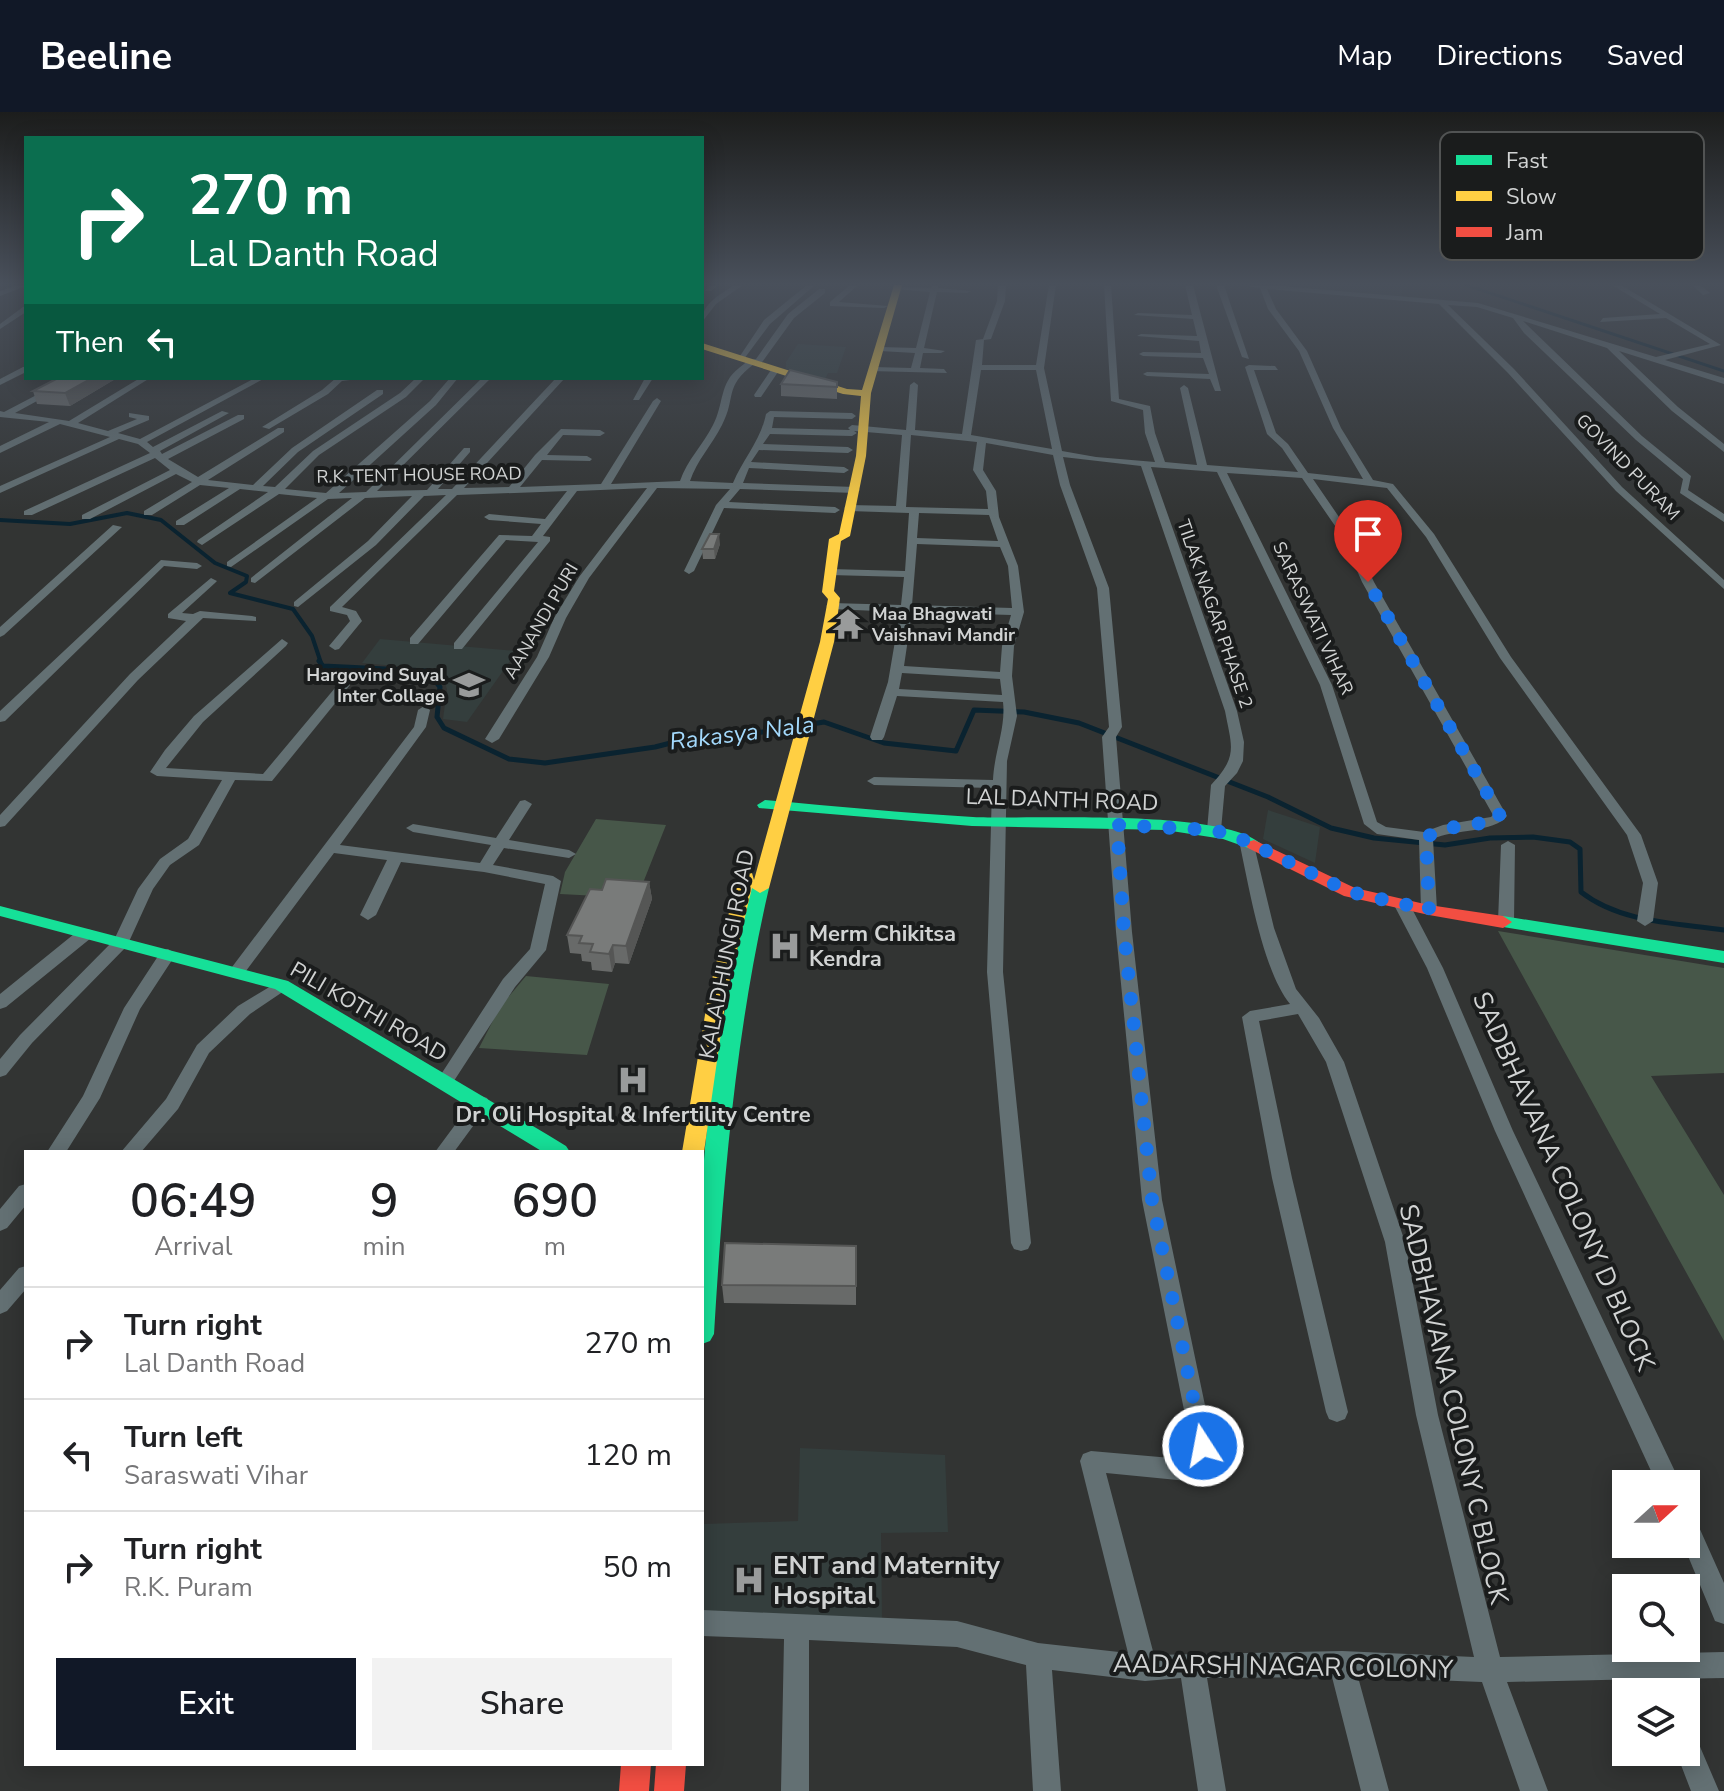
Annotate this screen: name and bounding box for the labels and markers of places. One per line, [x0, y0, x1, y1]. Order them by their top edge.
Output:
pin [1334, 500, 1402, 582]
place label: Maa Bhagwati Vaishnavi Mandir [871, 602, 1015, 647]
temple icon: Maa Bhagwati Vaishnavi Mandir [831, 607, 865, 641]
place label: Hargovind Suyal Inter Collage [306, 663, 445, 708]
school or university icon: Hargovind Suyal Inter Collage [452, 668, 486, 702]
place label: Merm Chikitsa Kendra [809, 919, 956, 974]
hospital icon: Merm Chikitsa Kendra [768, 929, 802, 963]
hospital icon: Dr. Oli Hospital & Infertility Centre [616, 1063, 650, 1097]
place label: Dr. Oli Hospital & Infertility Centre [455, 1100, 811, 1130]
place label: ENT and Maternity Hospital [773, 1548, 1000, 1613]
hospital icon: ENT and Maternity Hospital [732, 1563, 766, 1597]

